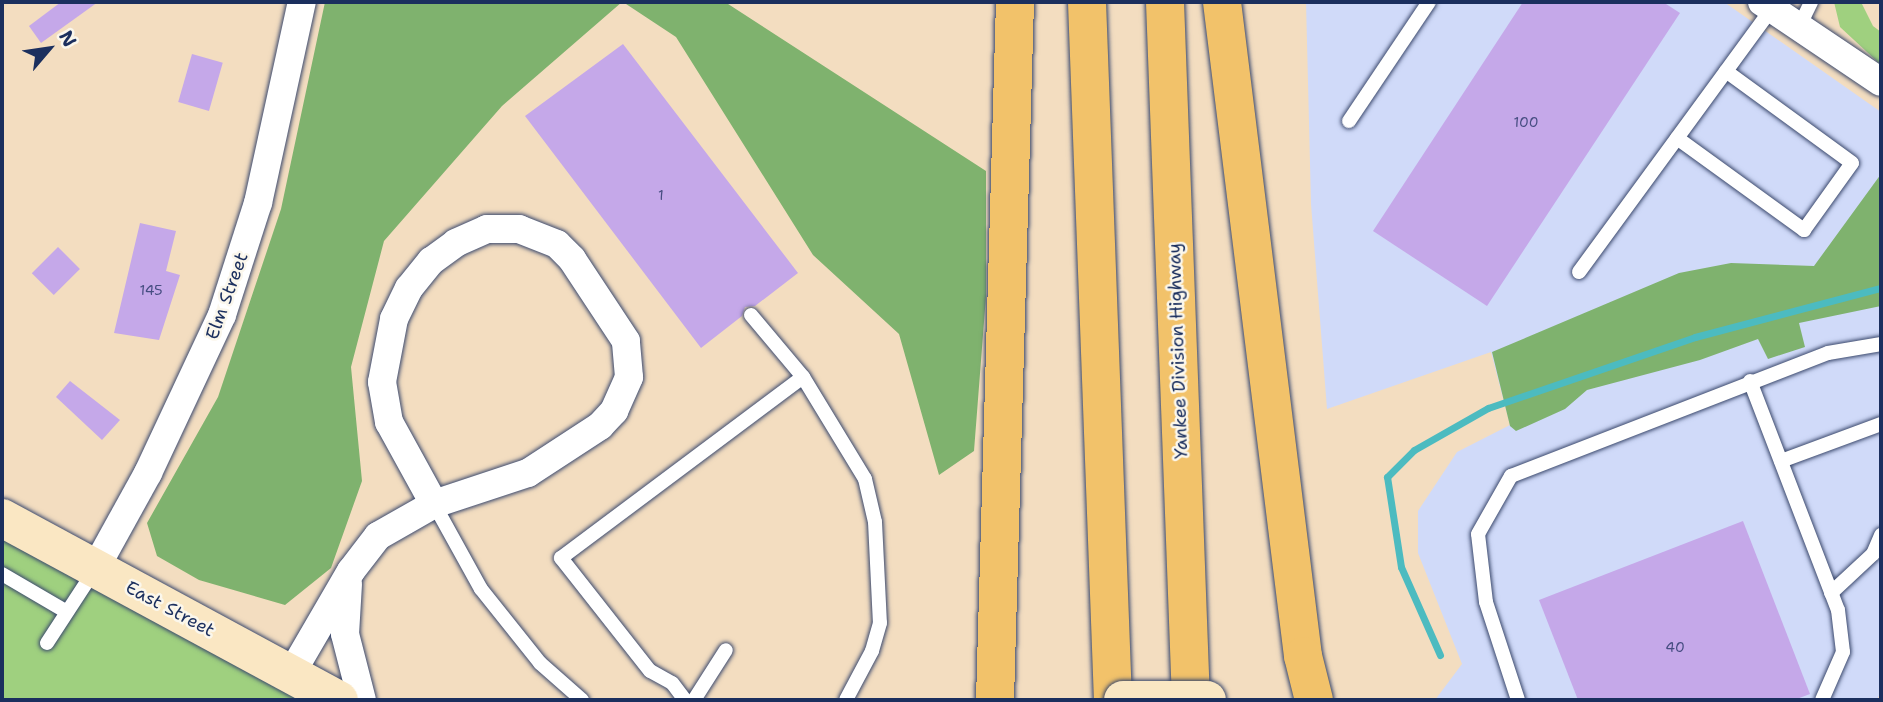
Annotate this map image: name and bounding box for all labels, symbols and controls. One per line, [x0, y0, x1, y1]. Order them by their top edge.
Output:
north arrow [14, 14, 84, 84]
text: N [53, 26, 82, 51]
house number: 100 [1514, 114, 1538, 130]
house number: 1 [658, 187, 664, 203]
street label: Yankee Division Highway [1163, 243, 1193, 459]
street label: Elm Street [201, 250, 253, 342]
house number: 145 [139, 282, 163, 298]
street label: East Street [122, 577, 218, 641]
house number: 40 [1665, 639, 1685, 655]

